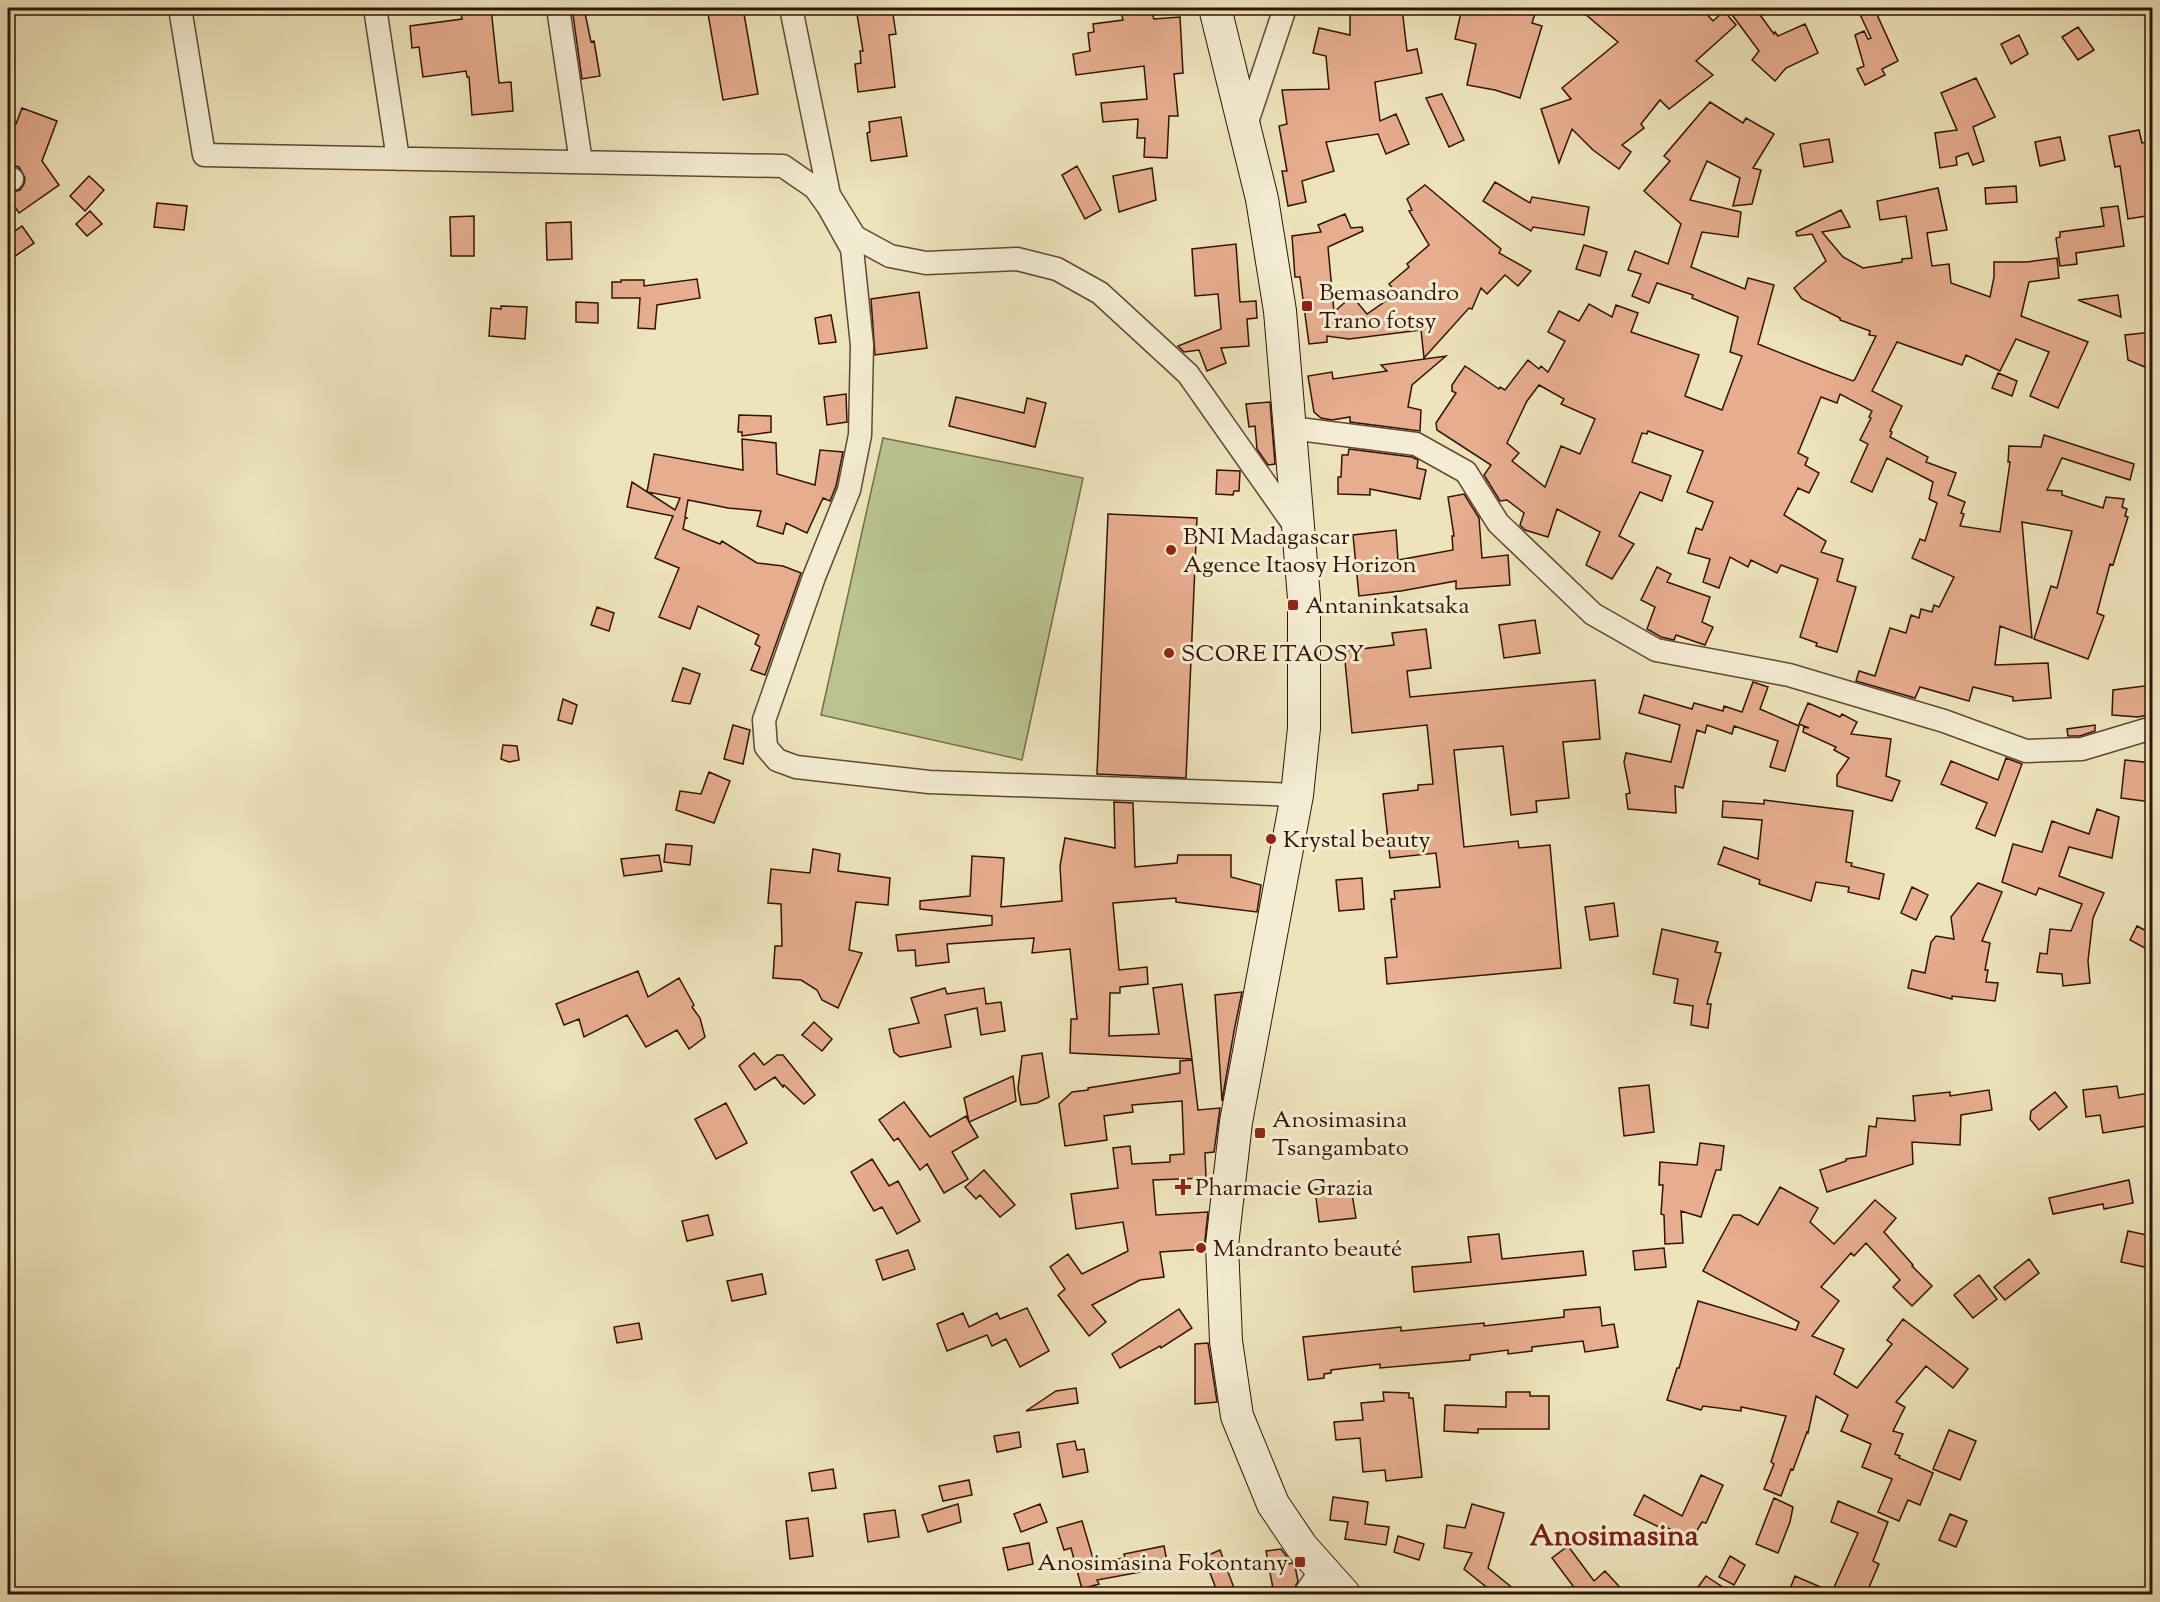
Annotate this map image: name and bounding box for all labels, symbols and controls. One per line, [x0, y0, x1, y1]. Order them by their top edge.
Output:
place label: Bemasoandro Trano fotsy [1319, 277, 1459, 339]
marker: Bemasoandro Trano fotsy [1300, 299, 1314, 313]
place label: BNI Madagascar Agence Itaosy Horizon [1183, 521, 1417, 583]
marker: BNI Madagascar Agence Itaosy Horizon [1164, 543, 1178, 557]
place label: Antaninkatsaka [1305, 590, 1470, 624]
marker: Antaninkatsaka [1286, 598, 1300, 612]
place label: SCORE ITAOSY [1181, 638, 1364, 672]
marker: SCORE ITAOSY [1162, 646, 1176, 660]
place label: Krystal beauty [1283, 824, 1430, 858]
marker: Krystal beauty [1264, 832, 1278, 846]
place label: Anosimasina Tsangambato [1272, 1104, 1409, 1166]
marker: Anosimasina Tsangambato [1253, 1126, 1267, 1140]
place label: Pharmacie Grazia [1195, 1172, 1373, 1206]
marker: Pharmacie Grazia [1176, 1180, 1190, 1194]
place label: Mandranto beauté [1213, 1233, 1402, 1267]
marker: Mandranto beauté [1194, 1241, 1208, 1255]
district label: Anosimasina [1529, 1516, 1699, 1559]
place label: Anosimasina Fokontany [1037, 1547, 1288, 1581]
marker: Anosimasina Fokontany [1293, 1555, 1307, 1569]

